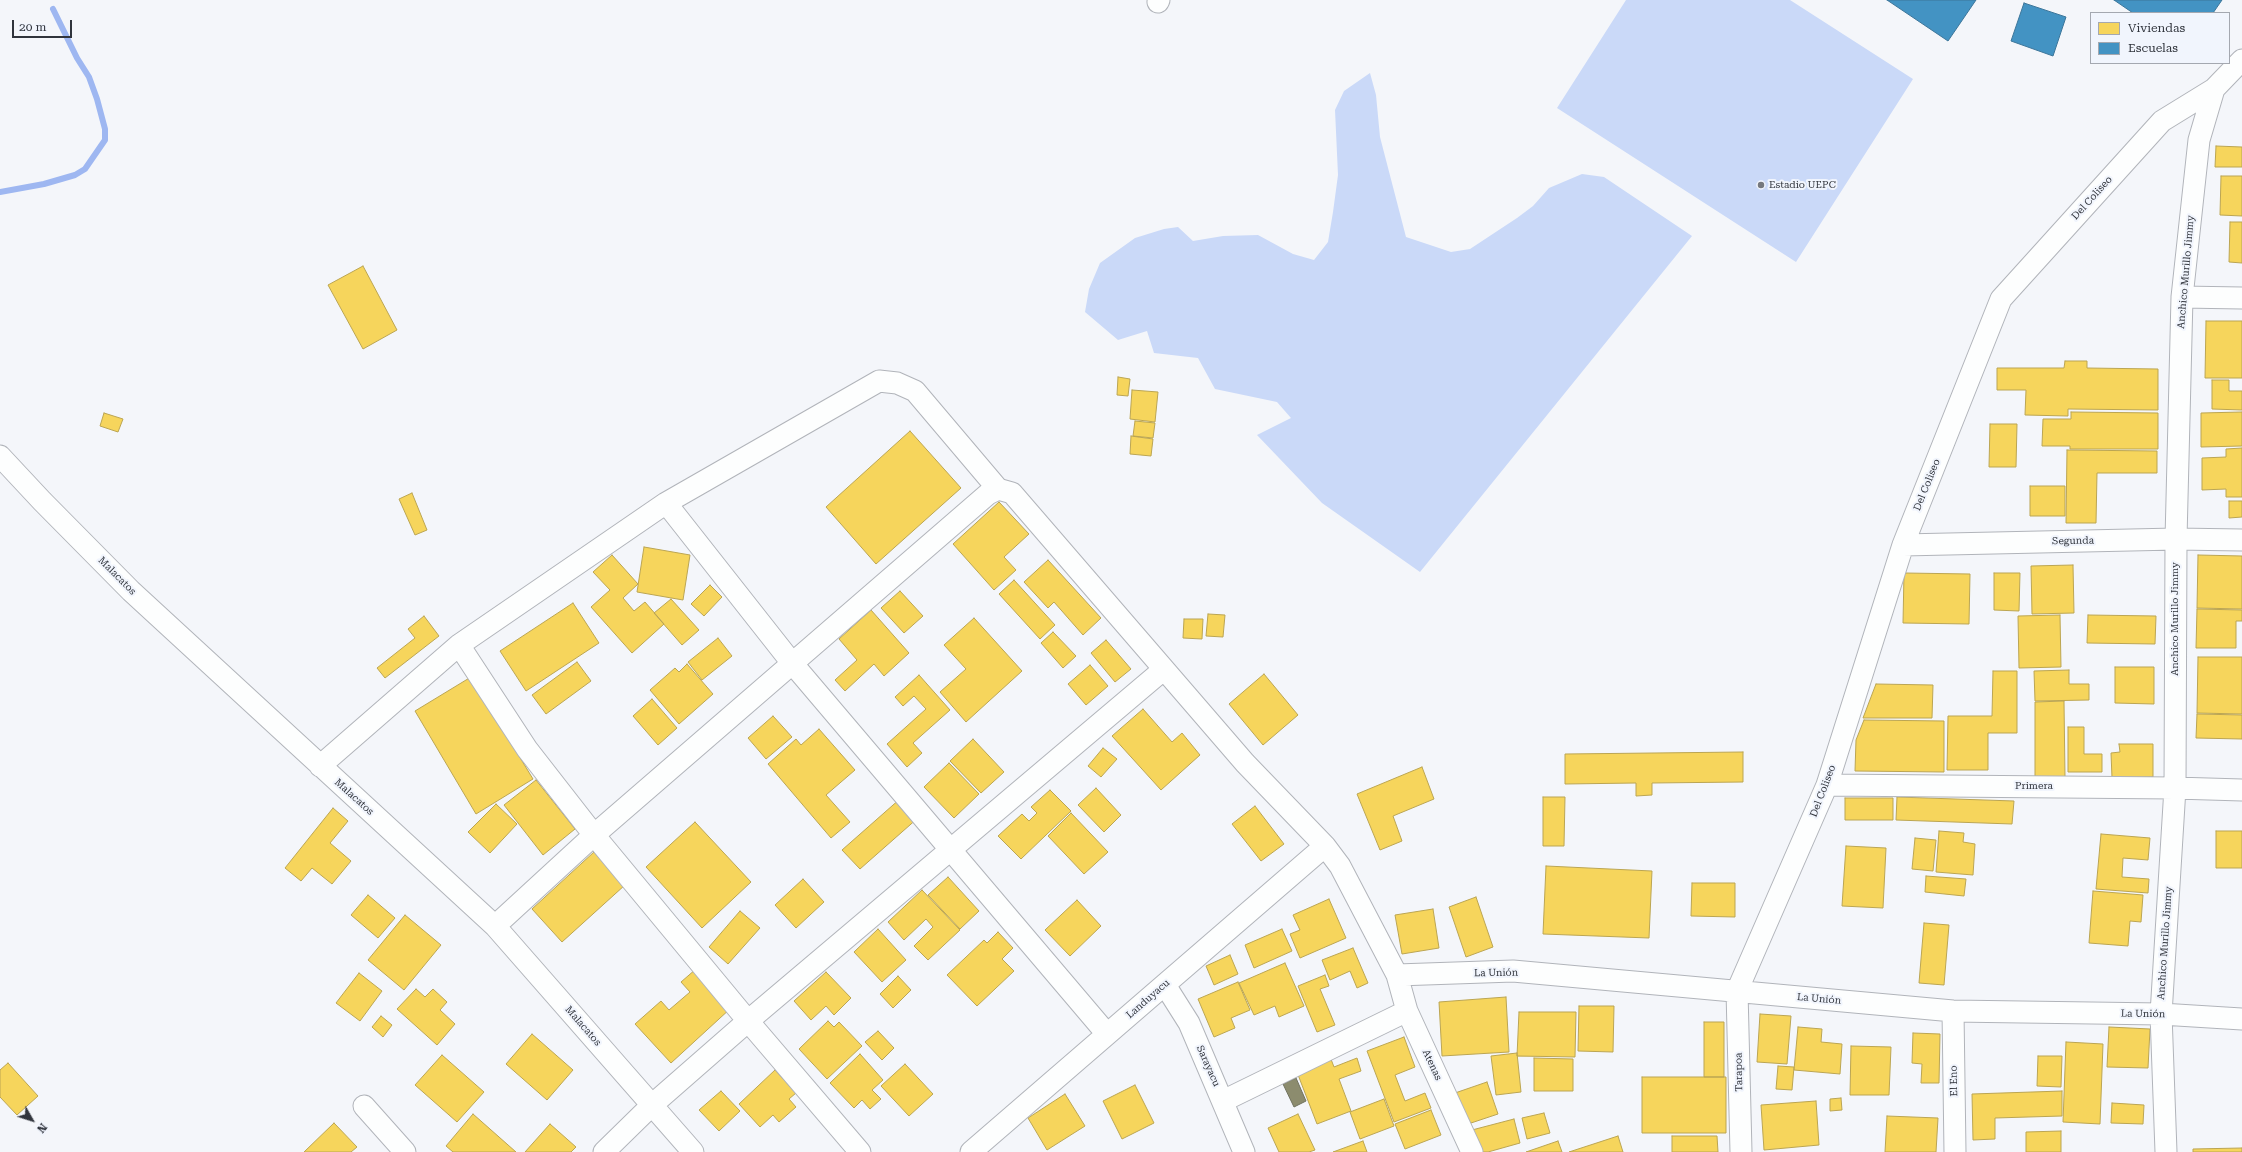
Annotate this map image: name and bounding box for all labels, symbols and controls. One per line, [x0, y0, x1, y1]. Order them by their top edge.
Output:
scale bar [14, 12, 74, 38]
legend [2090, 12, 2230, 64]
text: 20 m [19, 20, 46, 34]
text: Viviendas [2128, 21, 2185, 35]
text: Escuelas [2128, 41, 2178, 55]
street label: Del Coliseo [2069, 174, 2115, 222]
place label: Estadio UEPC [1769, 179, 1836, 191]
marker: Estadio UEPC [1756, 180, 1766, 190]
street label: Anchico Murillo Jimmy [2175, 215, 2197, 329]
street label: Del Coliseo [1911, 457, 1943, 513]
street label: Segunda [2052, 535, 2094, 547]
street label: Malacatos [96, 555, 138, 597]
street label: Anchico Murillo Jimmy [2169, 562, 2181, 676]
street label: Del Coliseo [1808, 763, 1838, 819]
street label: Malacatos [332, 776, 376, 818]
street label: Primera [2015, 780, 2053, 792]
street label: Anchico Murillo Jimmy [2155, 886, 2175, 1000]
street label: La Unión [1474, 967, 1518, 979]
street label: Landuyacu [1124, 977, 1172, 1021]
street label: La Unión [1796, 991, 1842, 1007]
street label: Malacatos [563, 1004, 603, 1048]
street label: La Unión [2121, 1008, 2165, 1020]
street label: Sarayacu [1194, 1044, 1222, 1088]
street label: Atenas [1420, 1048, 1444, 1082]
street label: Tarapoa [1733, 1052, 1745, 1092]
street label: El Eno [1948, 1065, 1960, 1097]
north arrow [12, 1100, 52, 1140]
text: N [34, 1120, 49, 1135]

